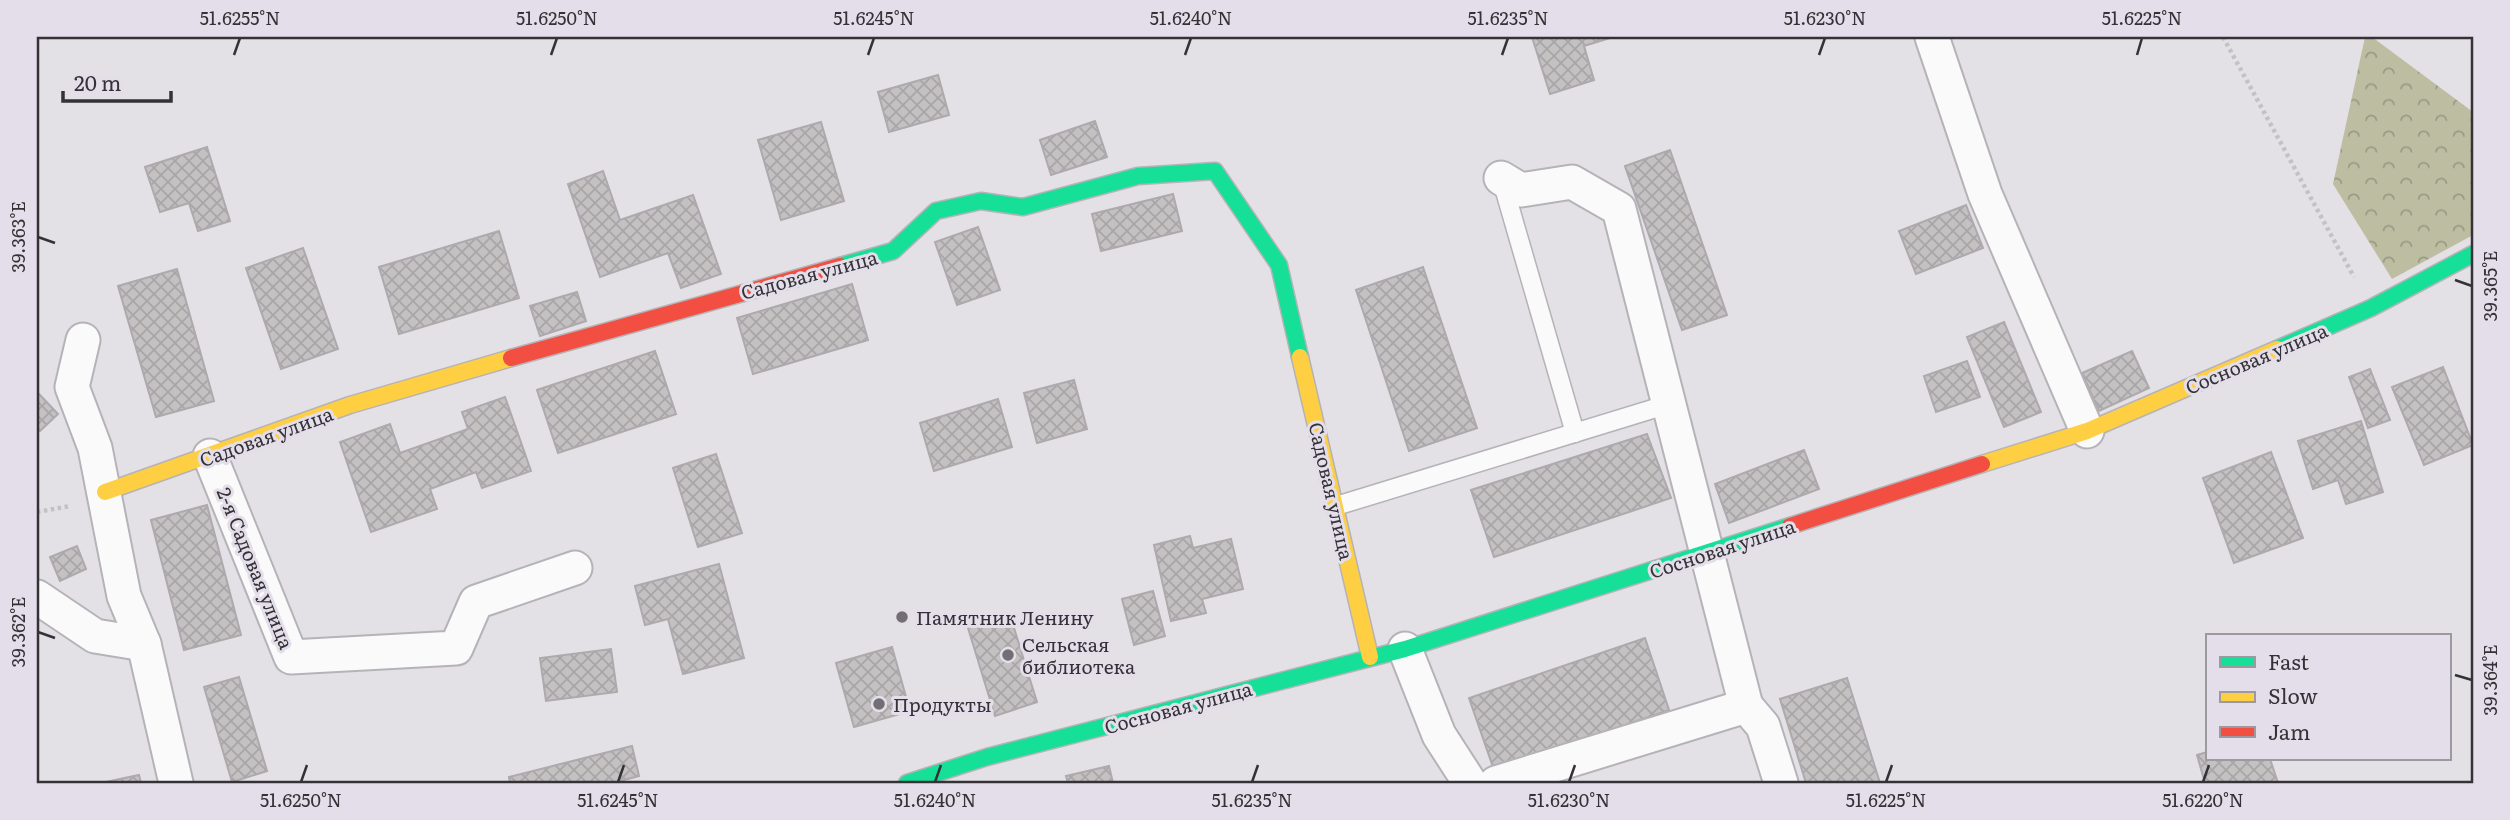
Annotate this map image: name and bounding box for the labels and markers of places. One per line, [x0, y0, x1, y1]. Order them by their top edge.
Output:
place label: Памятник Ленину [916, 603, 1094, 631]
marker: Памятник Ленину [894, 609, 910, 625]
place label: Сельская библиотека [1022, 630, 1136, 680]
marker: Сельская библиотека [1000, 647, 1016, 663]
place label: Продукты [893, 690, 992, 718]
marker: Продукты [871, 696, 887, 712]

